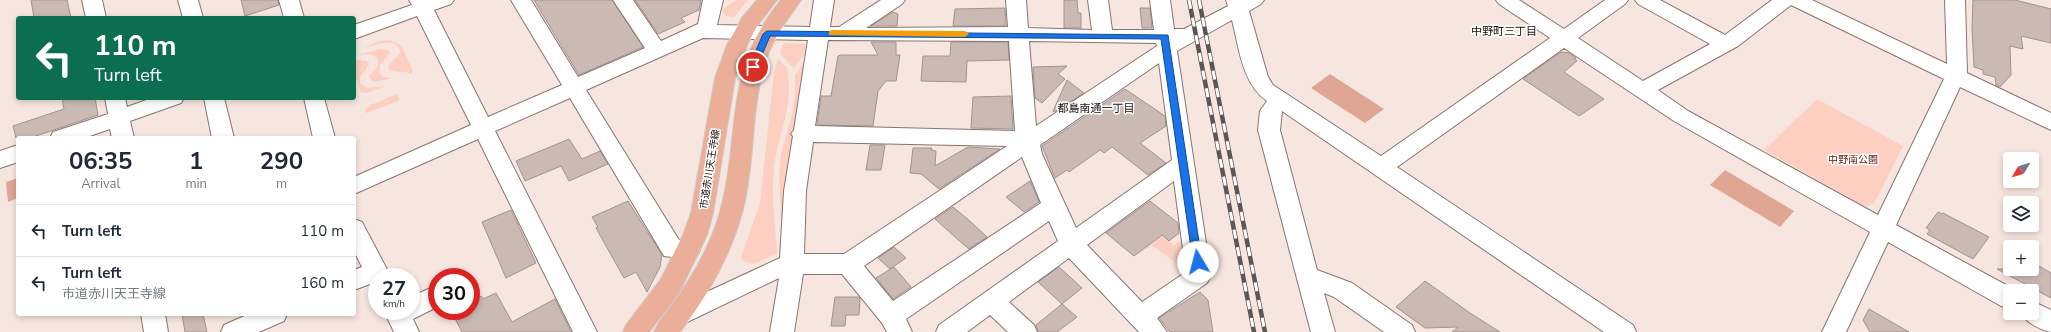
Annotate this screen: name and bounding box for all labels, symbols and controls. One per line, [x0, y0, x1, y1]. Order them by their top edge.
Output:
district label: 中野町三丁目 [1471, 24, 1537, 39]
text: 110 m [94, 27, 177, 65]
icon: left [28, 32, 80, 84]
pin [736, 50, 770, 84]
icon: arrive [742, 56, 764, 78]
text: Turn left [94, 63, 162, 87]
district label: 都島南通一丁目 [1058, 101, 1135, 116]
street label: 市道赤川天王寺線 [697, 129, 723, 210]
text: 06:35 [69, 145, 132, 177]
text: 1 [189, 145, 203, 177]
text: 290 [260, 145, 303, 177]
north arrow [2003, 152, 2039, 188]
map controls [2003, 152, 2039, 320]
park label: 中野南公園 [1828, 153, 1878, 167]
text: Arrival [81, 175, 120, 193]
text: min [185, 175, 207, 193]
text: m [276, 175, 287, 193]
button: layers [2003, 196, 2039, 232]
icon: left [28, 220, 50, 242]
text: Turn left [62, 221, 121, 241]
text: 110 m [300, 221, 344, 241]
button: + [2003, 240, 2039, 276]
position arrow [1177, 241, 1219, 283]
text: Turn left [62, 263, 121, 283]
speed limit sign: 30 [428, 268, 480, 320]
icon: left [28, 272, 50, 294]
text: 160 m [300, 273, 344, 293]
text: 27 [382, 275, 406, 302]
button: − [2003, 284, 2039, 320]
text: 市道赤川天王寺線 [62, 285, 166, 303]
text: km/h [383, 297, 405, 311]

